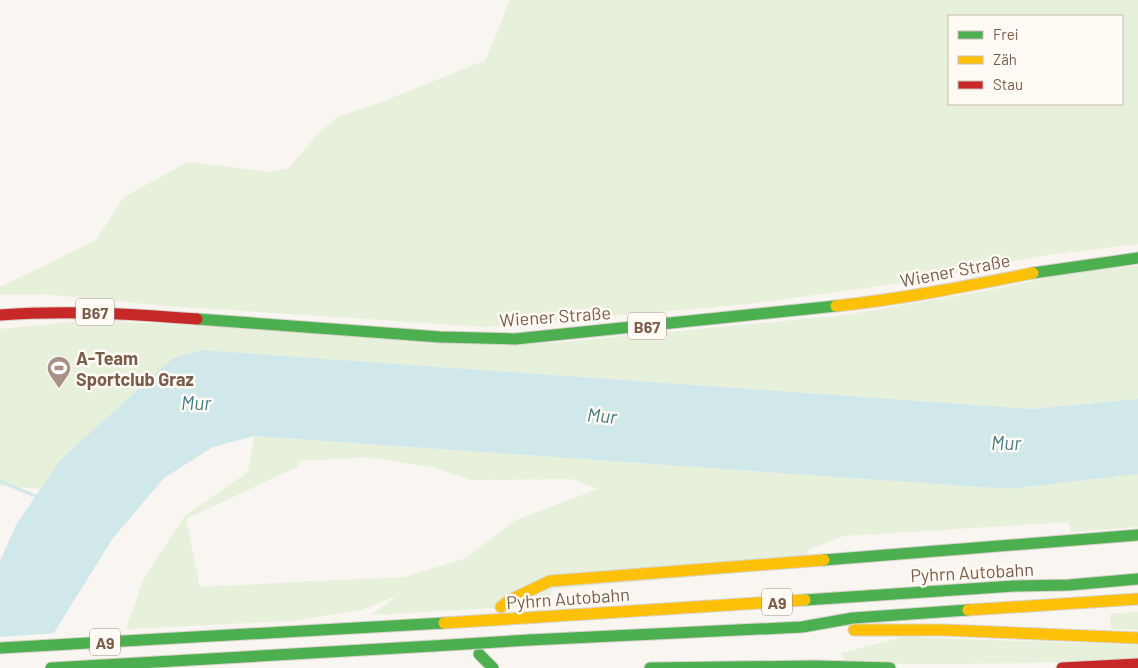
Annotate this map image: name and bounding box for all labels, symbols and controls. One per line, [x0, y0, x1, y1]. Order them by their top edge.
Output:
legend [948, 15, 1123, 105]
text: Frei [993, 25, 1019, 43]
text: Zäh [993, 50, 1017, 68]
text: Stau [993, 75, 1023, 93]
street label: Wiener Straße [898, 249, 1012, 291]
road number: B67 [76, 298, 114, 326]
street label: Wiener Straße [499, 301, 611, 331]
road number: B67 [628, 312, 666, 340]
place label: A-Team Sportclub Graz [76, 347, 194, 390]
sports icon: A-Team Sportclub Graz [46, 355, 72, 389]
water label: Mur [181, 391, 212, 414]
water label: Mur [586, 402, 619, 428]
water label: Mur [991, 431, 1022, 454]
street label: Pyhrn Autobahn [910, 558, 1034, 586]
street label: Pyhrn Autobahn [506, 583, 630, 613]
road number: A9 [762, 588, 792, 616]
road number: A9 [90, 628, 120, 656]

